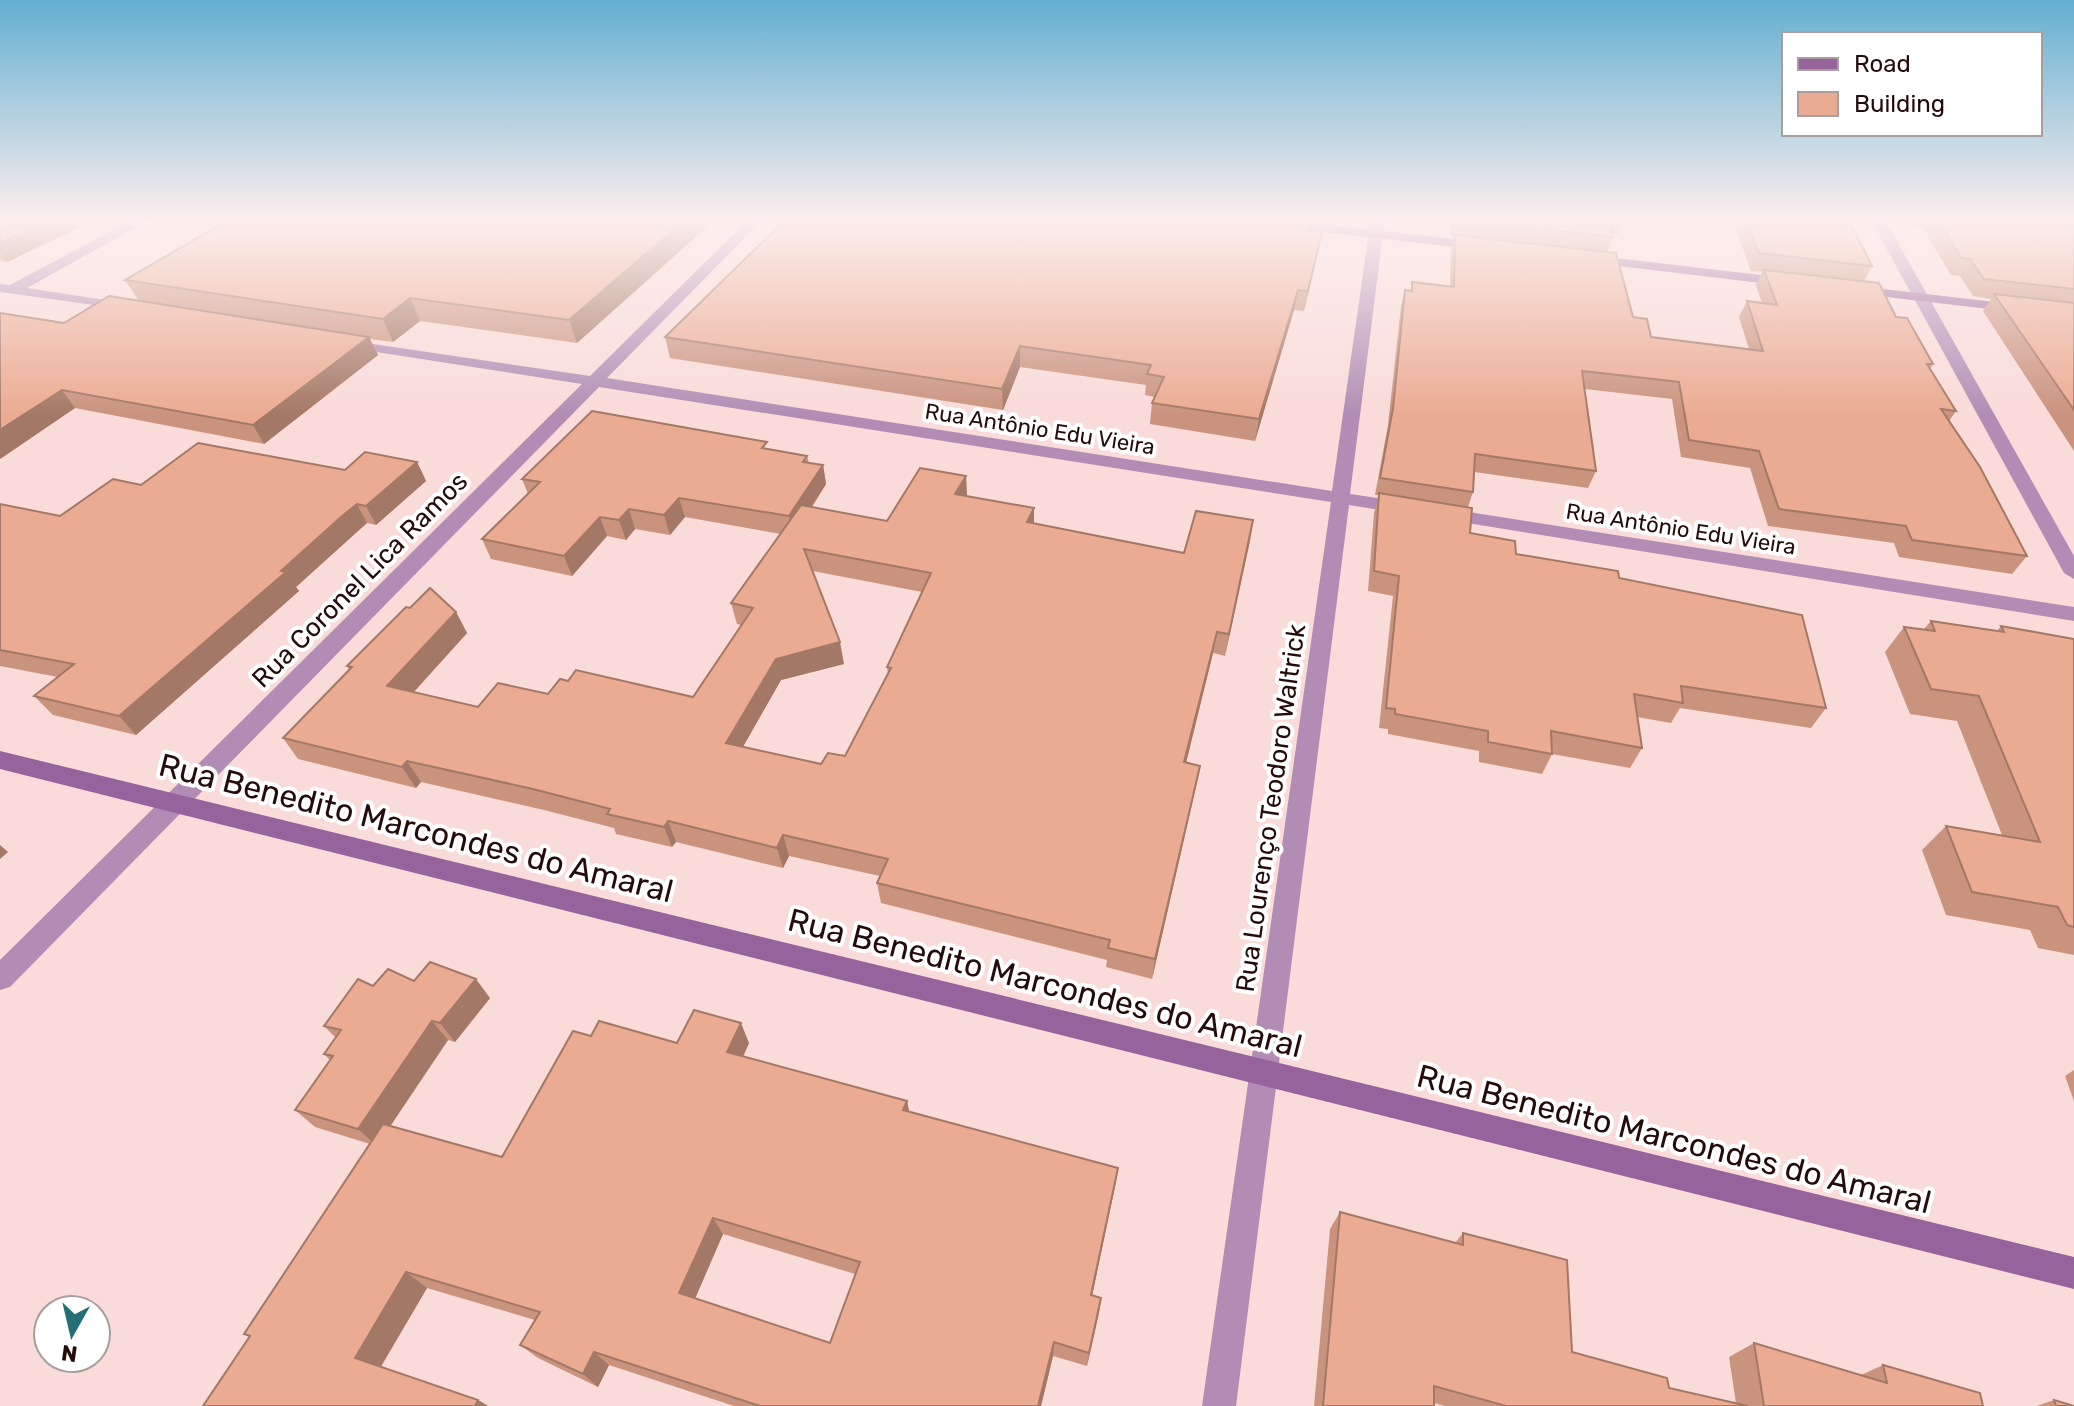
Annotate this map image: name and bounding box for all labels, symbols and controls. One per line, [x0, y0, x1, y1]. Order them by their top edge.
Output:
legend [1782, 32, 2042, 136]
text: Road [1854, 50, 1911, 78]
text: Building [1854, 90, 1945, 118]
street label: Rua Antônio Edu Vieira [923, 397, 1157, 461]
street label: Rua Coronel Lica Ramos [246, 466, 474, 694]
street label: Rua Antônio Edu Vieira [1564, 497, 1798, 561]
street label: Rua Lourenço Teodoro Waltrick [1230, 621, 1312, 994]
street label: Rua Benedito Marcondes do Amaral [155, 746, 677, 910]
street label: Rua Benedito Marcondes do Amaral [784, 901, 1306, 1065]
street label: Rua Benedito Marcondes do Amaral [1413, 1057, 1935, 1221]
north arrow [32, 1294, 112, 1374]
text: N [60, 1339, 79, 1368]

